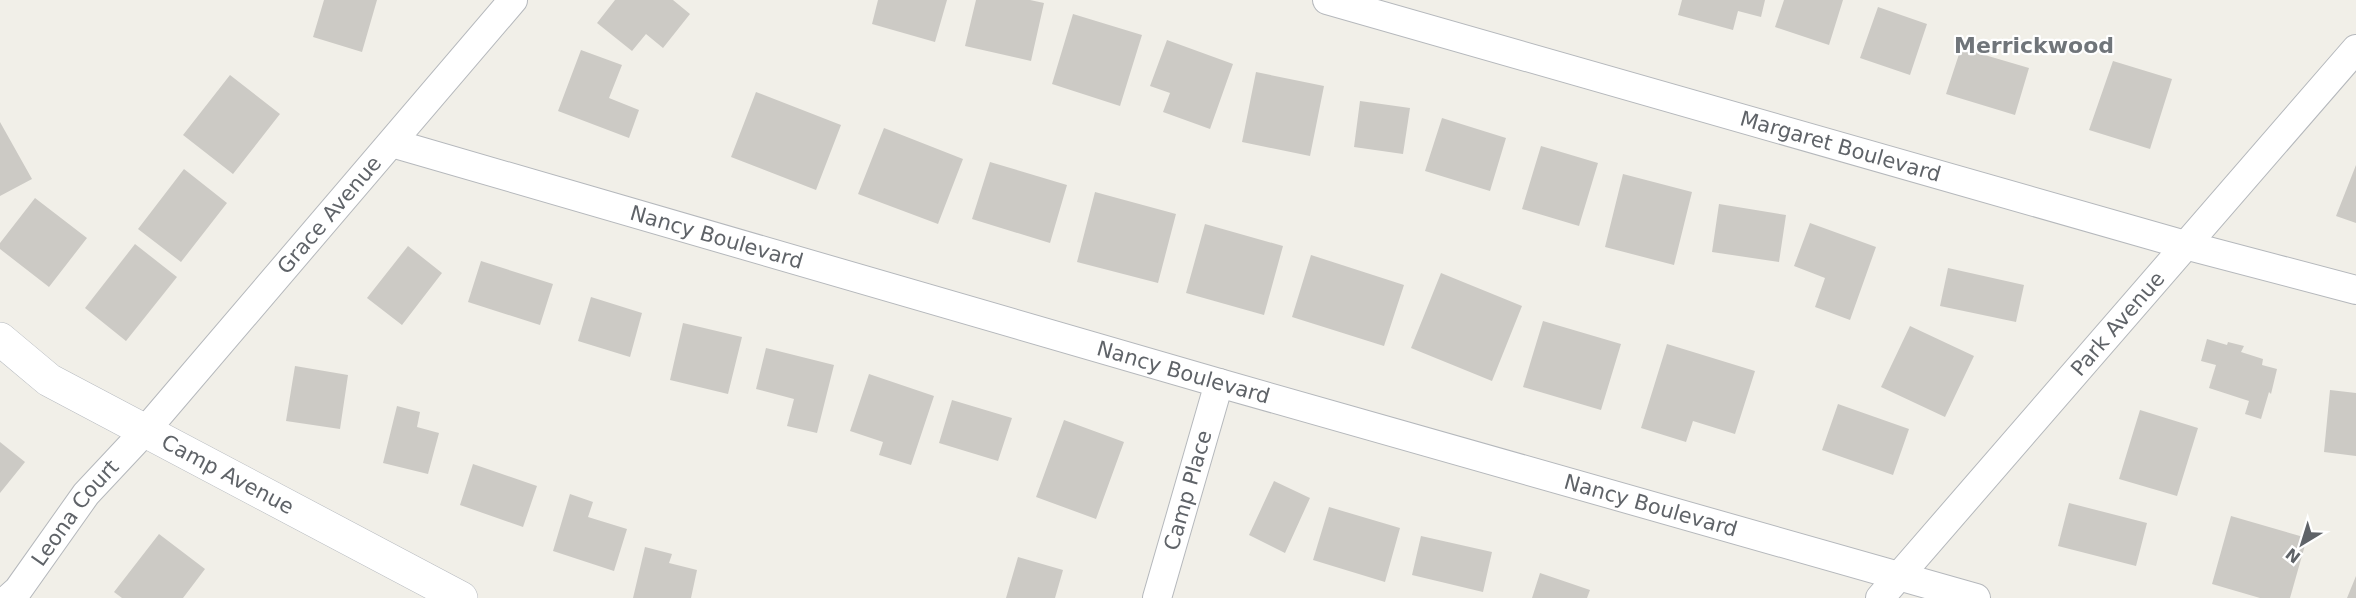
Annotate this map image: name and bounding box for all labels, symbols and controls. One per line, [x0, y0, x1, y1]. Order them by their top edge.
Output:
district label: Merrickwood [1954, 33, 2114, 58]
street label: Margaret Boulevard [1737, 107, 1944, 187]
street label: Grace Avenue [273, 151, 386, 279]
street label: Nancy Boulevard [627, 201, 806, 274]
street label: Park Avenue [2066, 267, 2169, 381]
street label: Nancy Boulevard [1094, 336, 1273, 409]
street label: Camp Place [1159, 428, 1217, 553]
street label: Camp Avenue [157, 430, 298, 519]
street label: Leona Court [27, 455, 124, 571]
street label: Nancy Boulevard [1561, 470, 1740, 542]
north arrow [2272, 514, 2332, 574]
text: N [2282, 544, 2304, 567]

